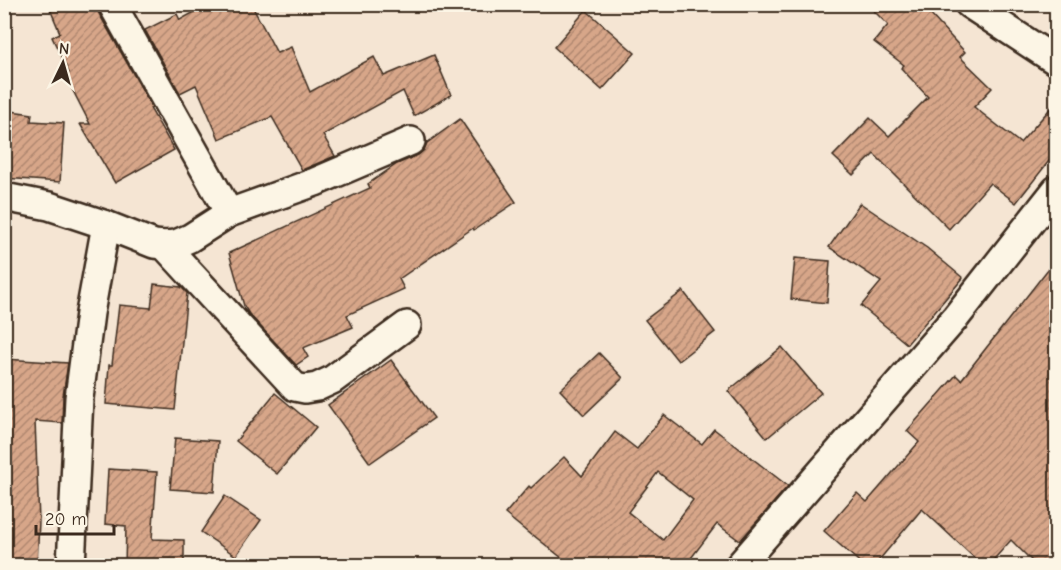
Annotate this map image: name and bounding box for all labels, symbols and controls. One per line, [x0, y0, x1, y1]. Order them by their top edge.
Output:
north arrow [33, 33, 93, 93]
text: N [58, 40, 70, 58]
scale bar [36, 498, 114, 536]
text: 20 m [45, 509, 86, 530]

